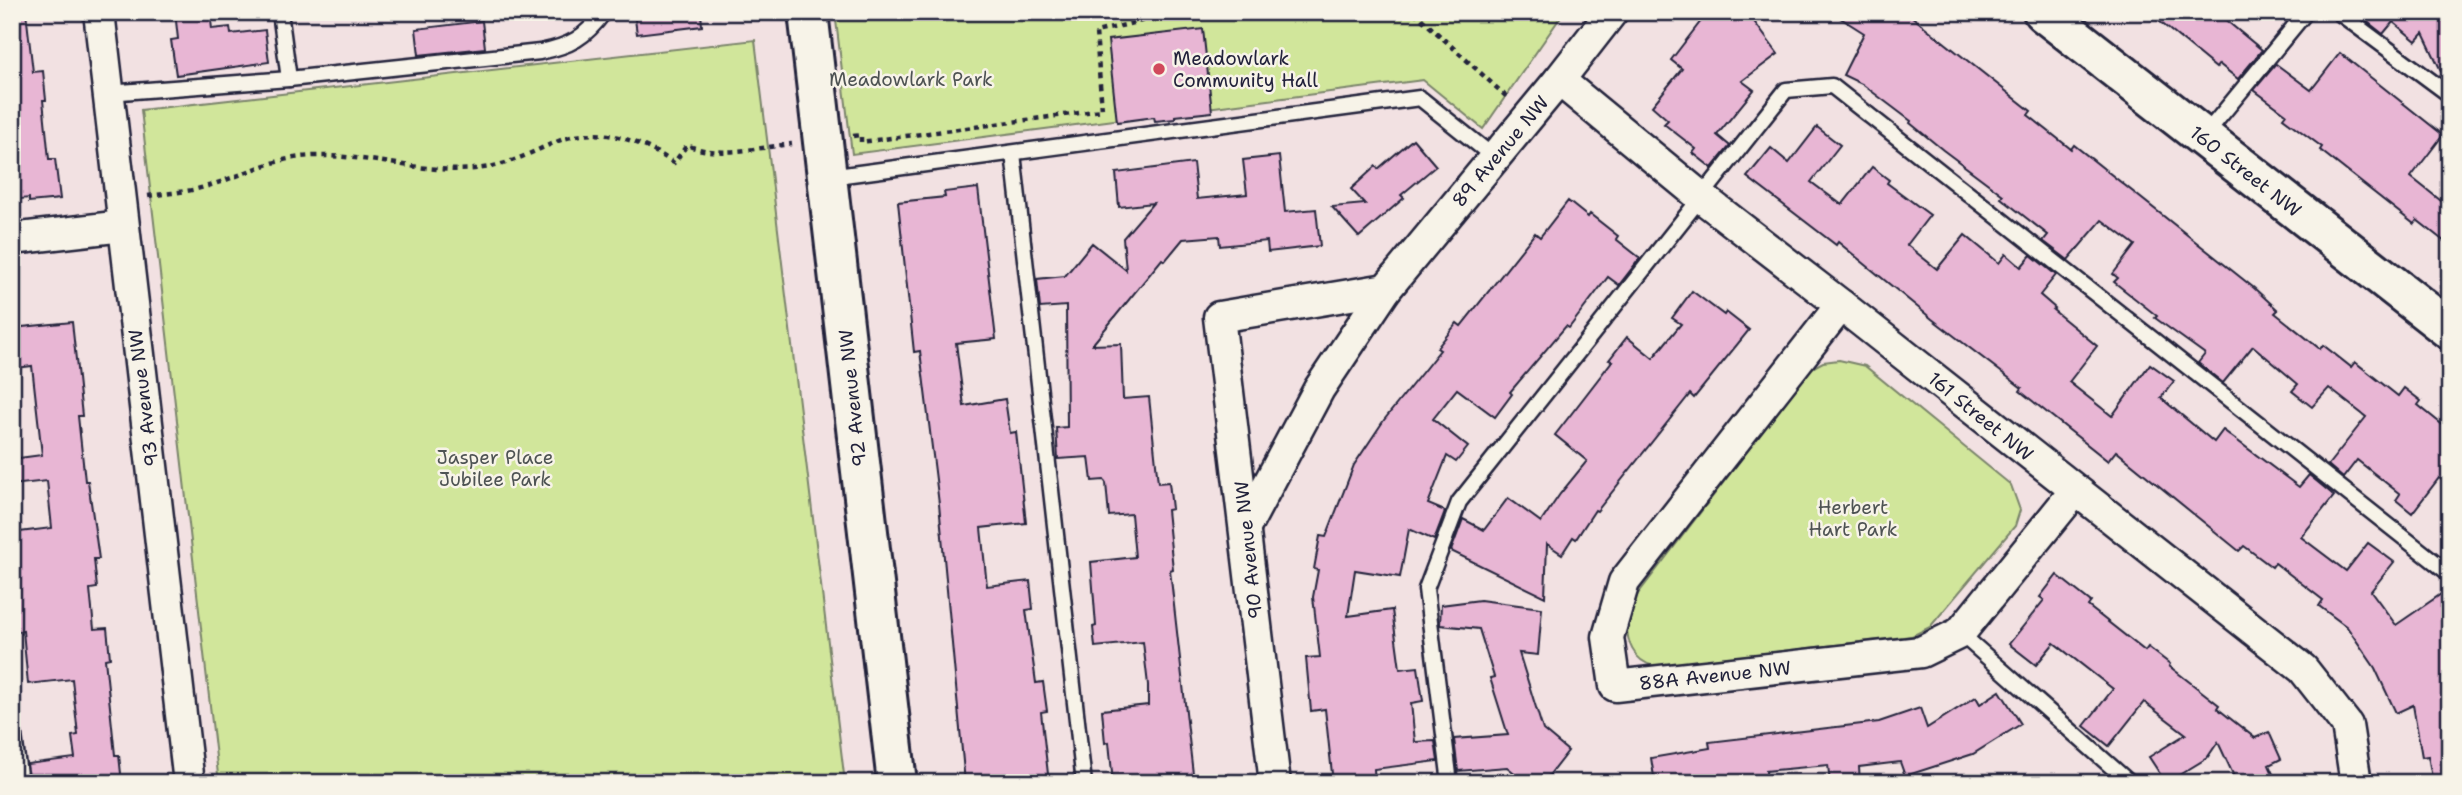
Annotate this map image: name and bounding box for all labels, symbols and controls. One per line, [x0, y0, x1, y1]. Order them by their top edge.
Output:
place label: Meadowlark Community Hall [1173, 46, 1318, 93]
marker: Meadowlark Community Hall [1151, 61, 1167, 77]
park label: Meadowlark Park [829, 67, 993, 92]
street label: 89 Avenue NW [1446, 90, 1554, 212]
street label: 160 Street NW [2185, 120, 2307, 223]
street label: 93 Avenue NW [123, 328, 164, 468]
street label: 92 Avenue NW [833, 328, 872, 468]
street label: 161 Street NW [1923, 366, 2039, 467]
park label: Jasper Place Jubilee Park [436, 445, 554, 492]
street label: 90 Avenue NW [1229, 480, 1268, 620]
park label: Herbert Hart Park [1808, 495, 1898, 542]
street label: 88A Avenue NW [1638, 655, 1792, 696]

